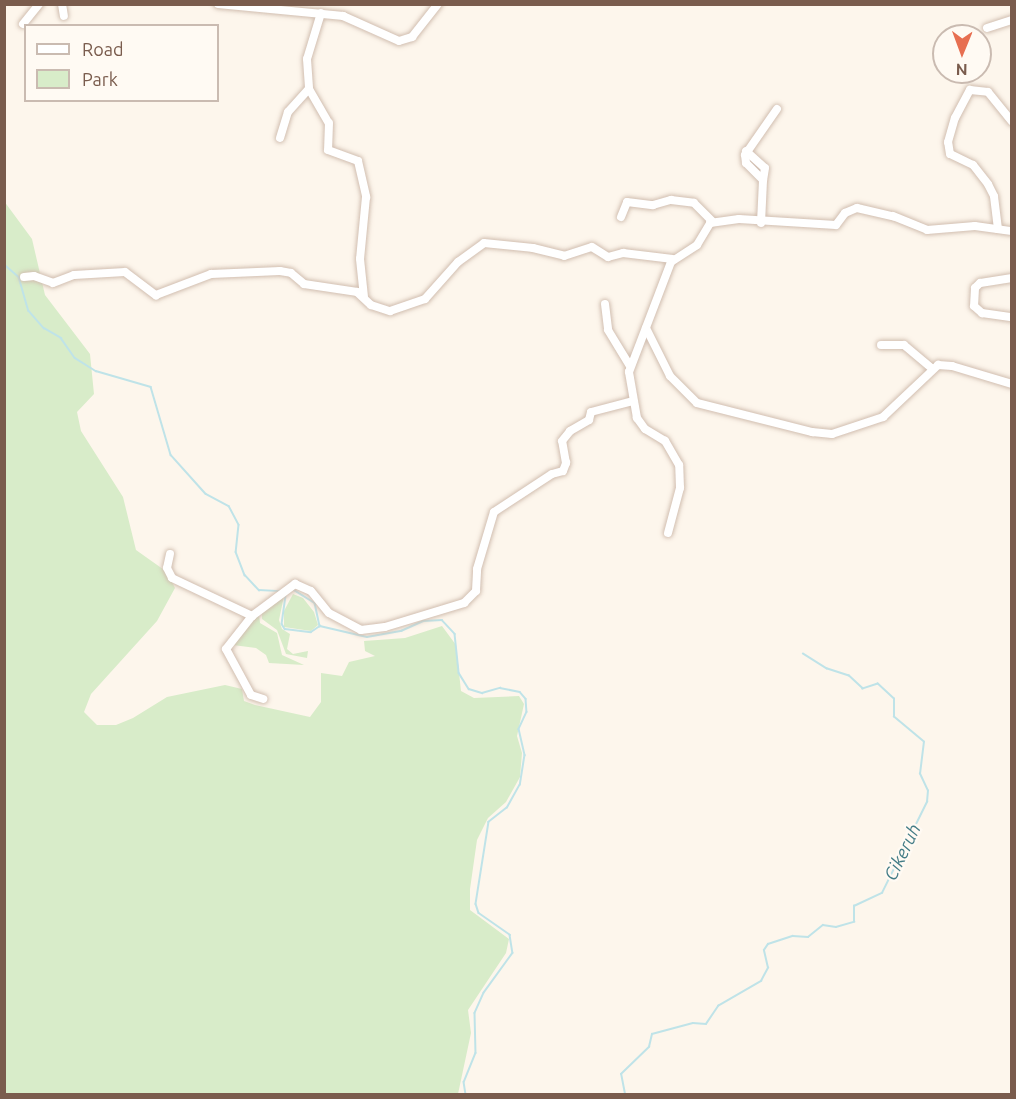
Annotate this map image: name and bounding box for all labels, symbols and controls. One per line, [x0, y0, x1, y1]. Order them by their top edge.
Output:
legend [24, 24, 219, 102]
north arrow [932, 24, 992, 84]
text: Road [82, 39, 124, 59]
text: N [956, 61, 968, 79]
text: Park [82, 69, 118, 89]
water label: Cikeruh [879, 820, 925, 884]

